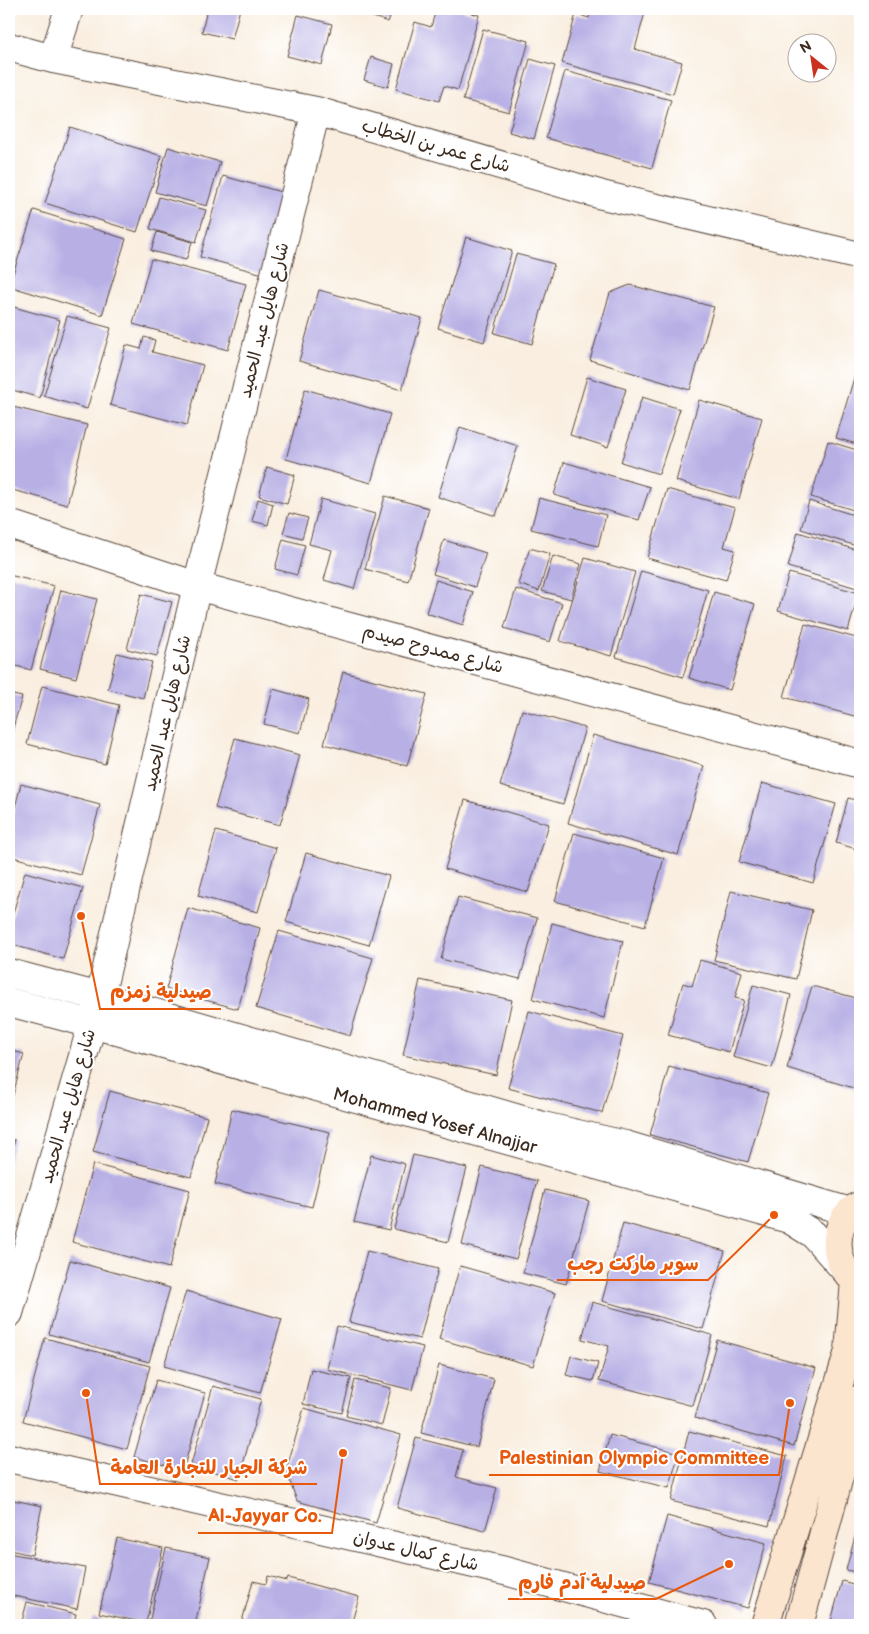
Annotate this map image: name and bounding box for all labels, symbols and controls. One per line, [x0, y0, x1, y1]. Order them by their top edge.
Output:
north arrow [786, 32, 836, 82]
text: N [797, 37, 815, 57]
street label: شارع عمر بن الخطاب [359, 115, 513, 178]
street label: شارع هايل عبد الحميد [235, 240, 294, 400]
street label: شارع ممدوح صيدم [360, 620, 506, 681]
street label: شارع هايل عبد الحميد [139, 633, 196, 793]
callout: صيدلية زمزم [100, 975, 221, 1009]
text: صيدلية زمزم [110, 981, 212, 1006]
street label: شارع هايل عبد الحميد [36, 1026, 101, 1186]
street label: Mohammed Yosef Alnajjar [331, 1084, 540, 1158]
callout: سوبر ماركت رجب [557, 1246, 708, 1280]
text: سوبر ماركت رجب [567, 1253, 699, 1276]
callout: Palestinian Olympic Committee [489, 1441, 779, 1475]
text: Palestinian Olympic Committee [499, 1447, 769, 1470]
callout: شركة الجيار للتجارة العامة [100, 1450, 317, 1484]
text: شركة الجيار للتجارة العامة [111, 1457, 307, 1480]
callout: Al-Jayyar Co. [198, 1499, 332, 1533]
text: Al-Jayyar Co. [207, 1505, 322, 1528]
street label: شارع كمال عدوان [351, 1526, 481, 1577]
callout: صيدلية آدم فارم [508, 1565, 656, 1599]
text: صيدلية آدم فارم [518, 1572, 646, 1597]

